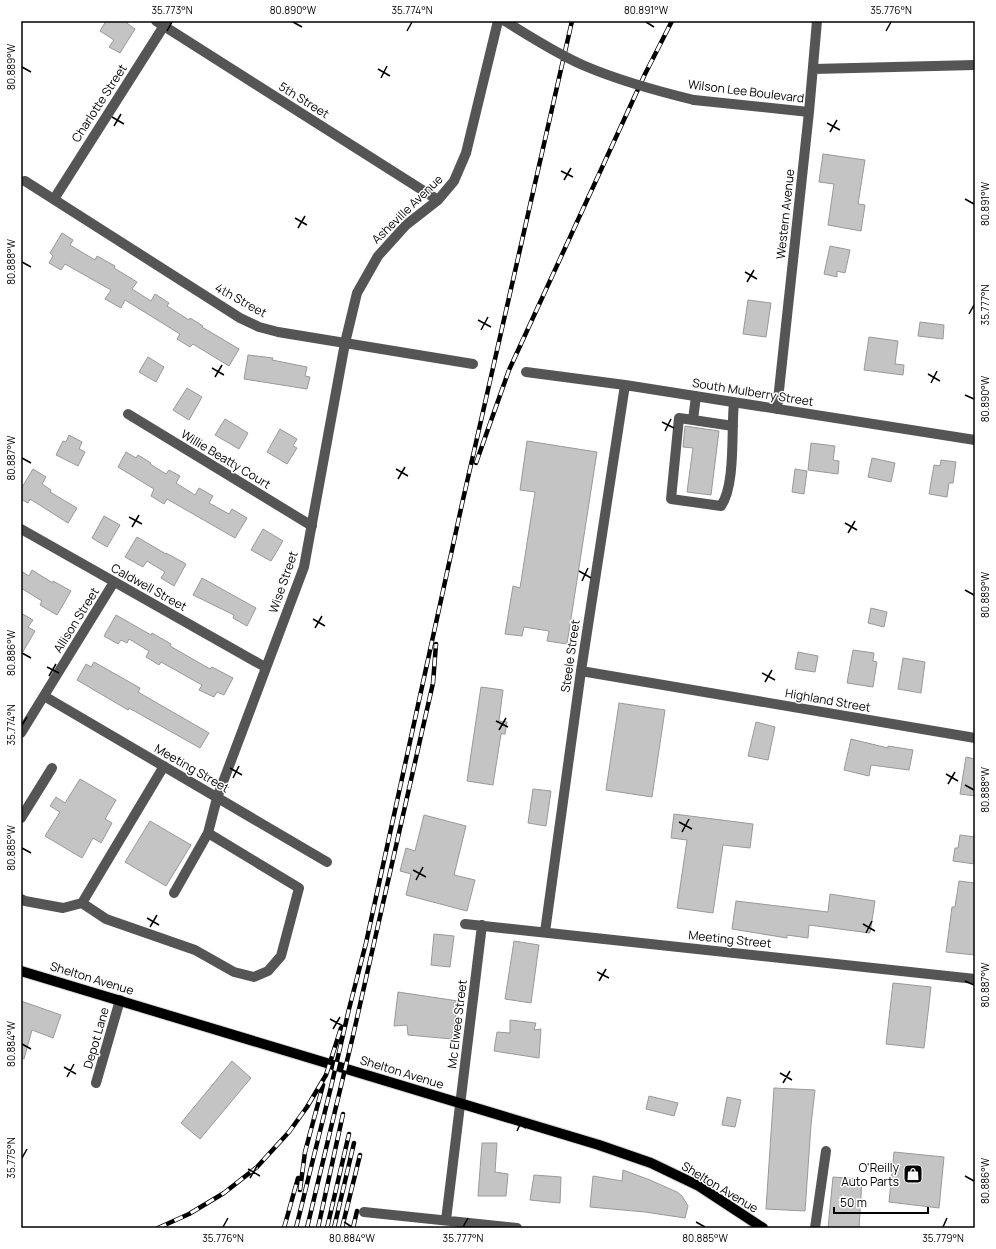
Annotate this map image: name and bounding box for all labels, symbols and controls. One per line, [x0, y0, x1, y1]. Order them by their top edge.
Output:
text: 35.773°N [151, 3, 193, 17]
text: 80.890°W [270, 3, 317, 17]
text: 35.774°N [392, 3, 433, 17]
text: 80.891°W [624, 3, 669, 17]
text: 35.776°N [870, 3, 912, 17]
text: 80.889°W [4, 43, 18, 90]
street label: Charlotte Street [67, 60, 131, 145]
street label: Wilson Lee Boulevard [687, 75, 805, 107]
street label: 5th Street [276, 78, 333, 122]
street label: Western Avenue [772, 168, 798, 260]
street label: Asheville Avenue [368, 171, 446, 247]
text: 80.891°W [978, 181, 992, 226]
text: 80.888°W [4, 239, 18, 285]
street label: 4th Street [212, 279, 270, 321]
text: 35.777°N [978, 284, 992, 325]
street label: South Mulberry Street [691, 374, 815, 410]
text: 80.890°W [978, 375, 992, 422]
street label: Willie Beatty Court [178, 425, 274, 493]
text: 80.887°W [4, 435, 18, 480]
street label: Wise Street [264, 548, 302, 615]
street label: Caldwell Street [108, 559, 190, 615]
text: 80.889°W [978, 571, 992, 618]
street label: Allison Street [49, 584, 103, 656]
street label: Steele Street [556, 618, 584, 694]
text: 80.886°W [4, 629, 18, 676]
street label: Highland Street [784, 684, 872, 716]
text: 35.774°N [4, 704, 18, 746]
street label: Meeting Street [152, 740, 233, 796]
text: 80.888°W [978, 767, 992, 813]
text: 80.885°W [4, 825, 18, 871]
street label: Meeting Street [688, 926, 773, 952]
street label: Shelton Avenue [48, 957, 136, 999]
text: 80.887°W [978, 962, 992, 1007]
street label: Mc Elwee Street [443, 978, 471, 1069]
street label: Depot Lane [79, 1005, 113, 1071]
text: 80.884°W [4, 1020, 18, 1067]
street label: Shelton Avenue [358, 1051, 446, 1093]
text: 35.775°N [4, 1137, 18, 1179]
street label: Shelton Avenue [678, 1157, 762, 1217]
text: 80.886°W [978, 1157, 992, 1204]
place label: O'Reilly Auto Parts [841, 1159, 900, 1190]
shop icon: O'Reilly Auto Parts [902, 1163, 924, 1185]
scale bar [834, 1189, 928, 1215]
text: 50 m [840, 1194, 867, 1211]
text: 35.776°N [202, 1231, 244, 1245]
text: 80.884°W [329, 1231, 376, 1245]
text: 35.777°N [443, 1231, 484, 1245]
text: 80.885°W [682, 1231, 728, 1245]
text: 35.779°N [922, 1231, 964, 1245]

